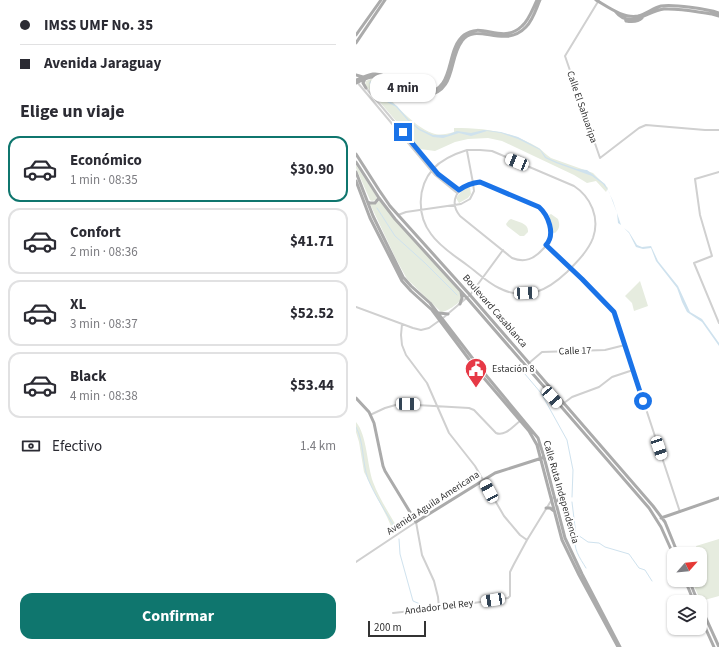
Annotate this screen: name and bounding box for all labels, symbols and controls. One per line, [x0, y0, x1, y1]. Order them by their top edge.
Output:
text: IMSS UMF No. 35 [44, 15, 153, 36]
text: Avenida Jaraguay [44, 53, 161, 74]
street label: Calle El Sahuaripa [563, 69, 601, 145]
callout: 4 min [370, 74, 436, 102]
text: 4 min [387, 79, 419, 97]
text: Elige un viaje [20, 99, 125, 124]
route end [394, 123, 412, 141]
text: Económico [70, 150, 142, 171]
icon: car [22, 151, 58, 187]
car [504, 152, 530, 172]
text: $30.90 [290, 159, 334, 180]
text: 1 min · 08:35 [70, 171, 138, 189]
text: Confort [70, 222, 121, 243]
icon: car [22, 223, 58, 259]
text: $41.71 [290, 231, 334, 252]
text: 2 min · 08:36 [70, 243, 138, 261]
street label: Boulevard Casablanca [459, 271, 531, 351]
car [514, 286, 538, 300]
text: XL [70, 294, 86, 315]
icon: car [22, 295, 58, 331]
text: $52.52 [290, 303, 334, 324]
text: 3 min · 08:37 [70, 315, 138, 333]
street label: Calle 17 [558, 343, 592, 359]
public building icon: Estación 8 [463, 356, 489, 389]
place label: Estación 8 [492, 362, 534, 376]
text: Black [70, 366, 107, 387]
icon: car [22, 367, 58, 403]
text: $53.44 [290, 375, 334, 396]
car [540, 384, 564, 410]
text: 4 min · 08:38 [70, 387, 138, 405]
route start [634, 392, 652, 410]
car [396, 398, 420, 410]
icon: cash [20, 435, 42, 457]
car [649, 435, 669, 461]
text: Efectivo [52, 436, 102, 457]
text: 1.4 km [300, 437, 336, 455]
street label: Calle Ruta Independencia [540, 439, 582, 545]
street label: Avenida Aguila Americana [384, 468, 482, 538]
car [478, 478, 500, 504]
north arrow [667, 547, 707, 587]
map controls [667, 547, 707, 635]
car [480, 592, 506, 608]
button: Confirmar [20, 593, 336, 639]
button: layers [667, 595, 707, 635]
street label: Andador Del Rey [404, 596, 474, 618]
scale bar [368, 619, 426, 638]
text: 200 m [374, 620, 402, 635]

